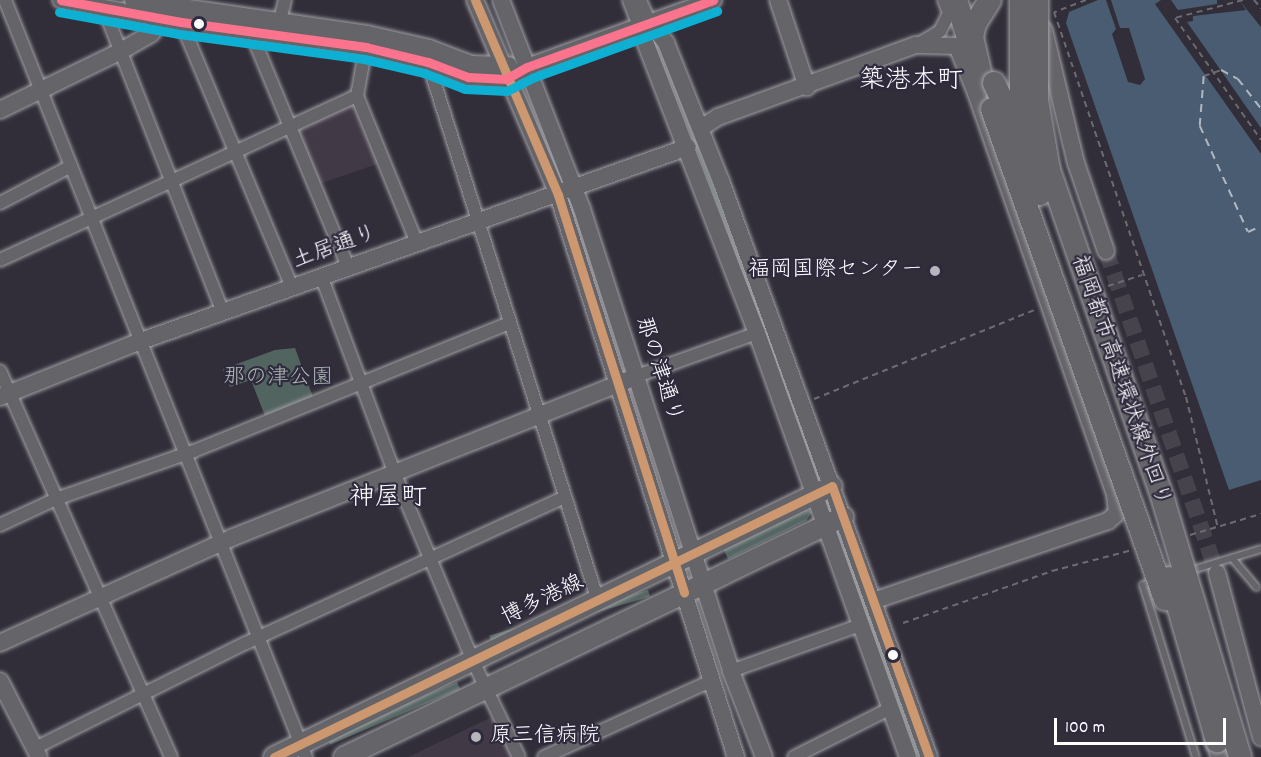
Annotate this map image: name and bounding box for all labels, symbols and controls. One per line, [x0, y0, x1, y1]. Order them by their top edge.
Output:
unlabelled marker [193, 18, 205, 30]
district label: 築港本町 [859, 66, 963, 98]
street label: 土居通り [289, 221, 381, 275]
street label: 福岡都市高速環状線外回り [1065, 252, 1175, 510]
place label: 福岡国際センター [747, 258, 923, 284]
marker: 福岡国際センター [928, 264, 942, 278]
street label: 那の津通り [628, 314, 688, 426]
park label: 那の津公園 [223, 366, 333, 392]
district label: 神屋町 [349, 483, 427, 515]
street label: 博多港線 [498, 570, 588, 632]
unlabelled marker [887, 649, 899, 661]
scale bar [1057, 706, 1230, 744]
text: 100 m [1065, 716, 1105, 741]
place label: 原三信病院 [490, 724, 600, 750]
marker: 原三信病院 [467, 728, 485, 746]

